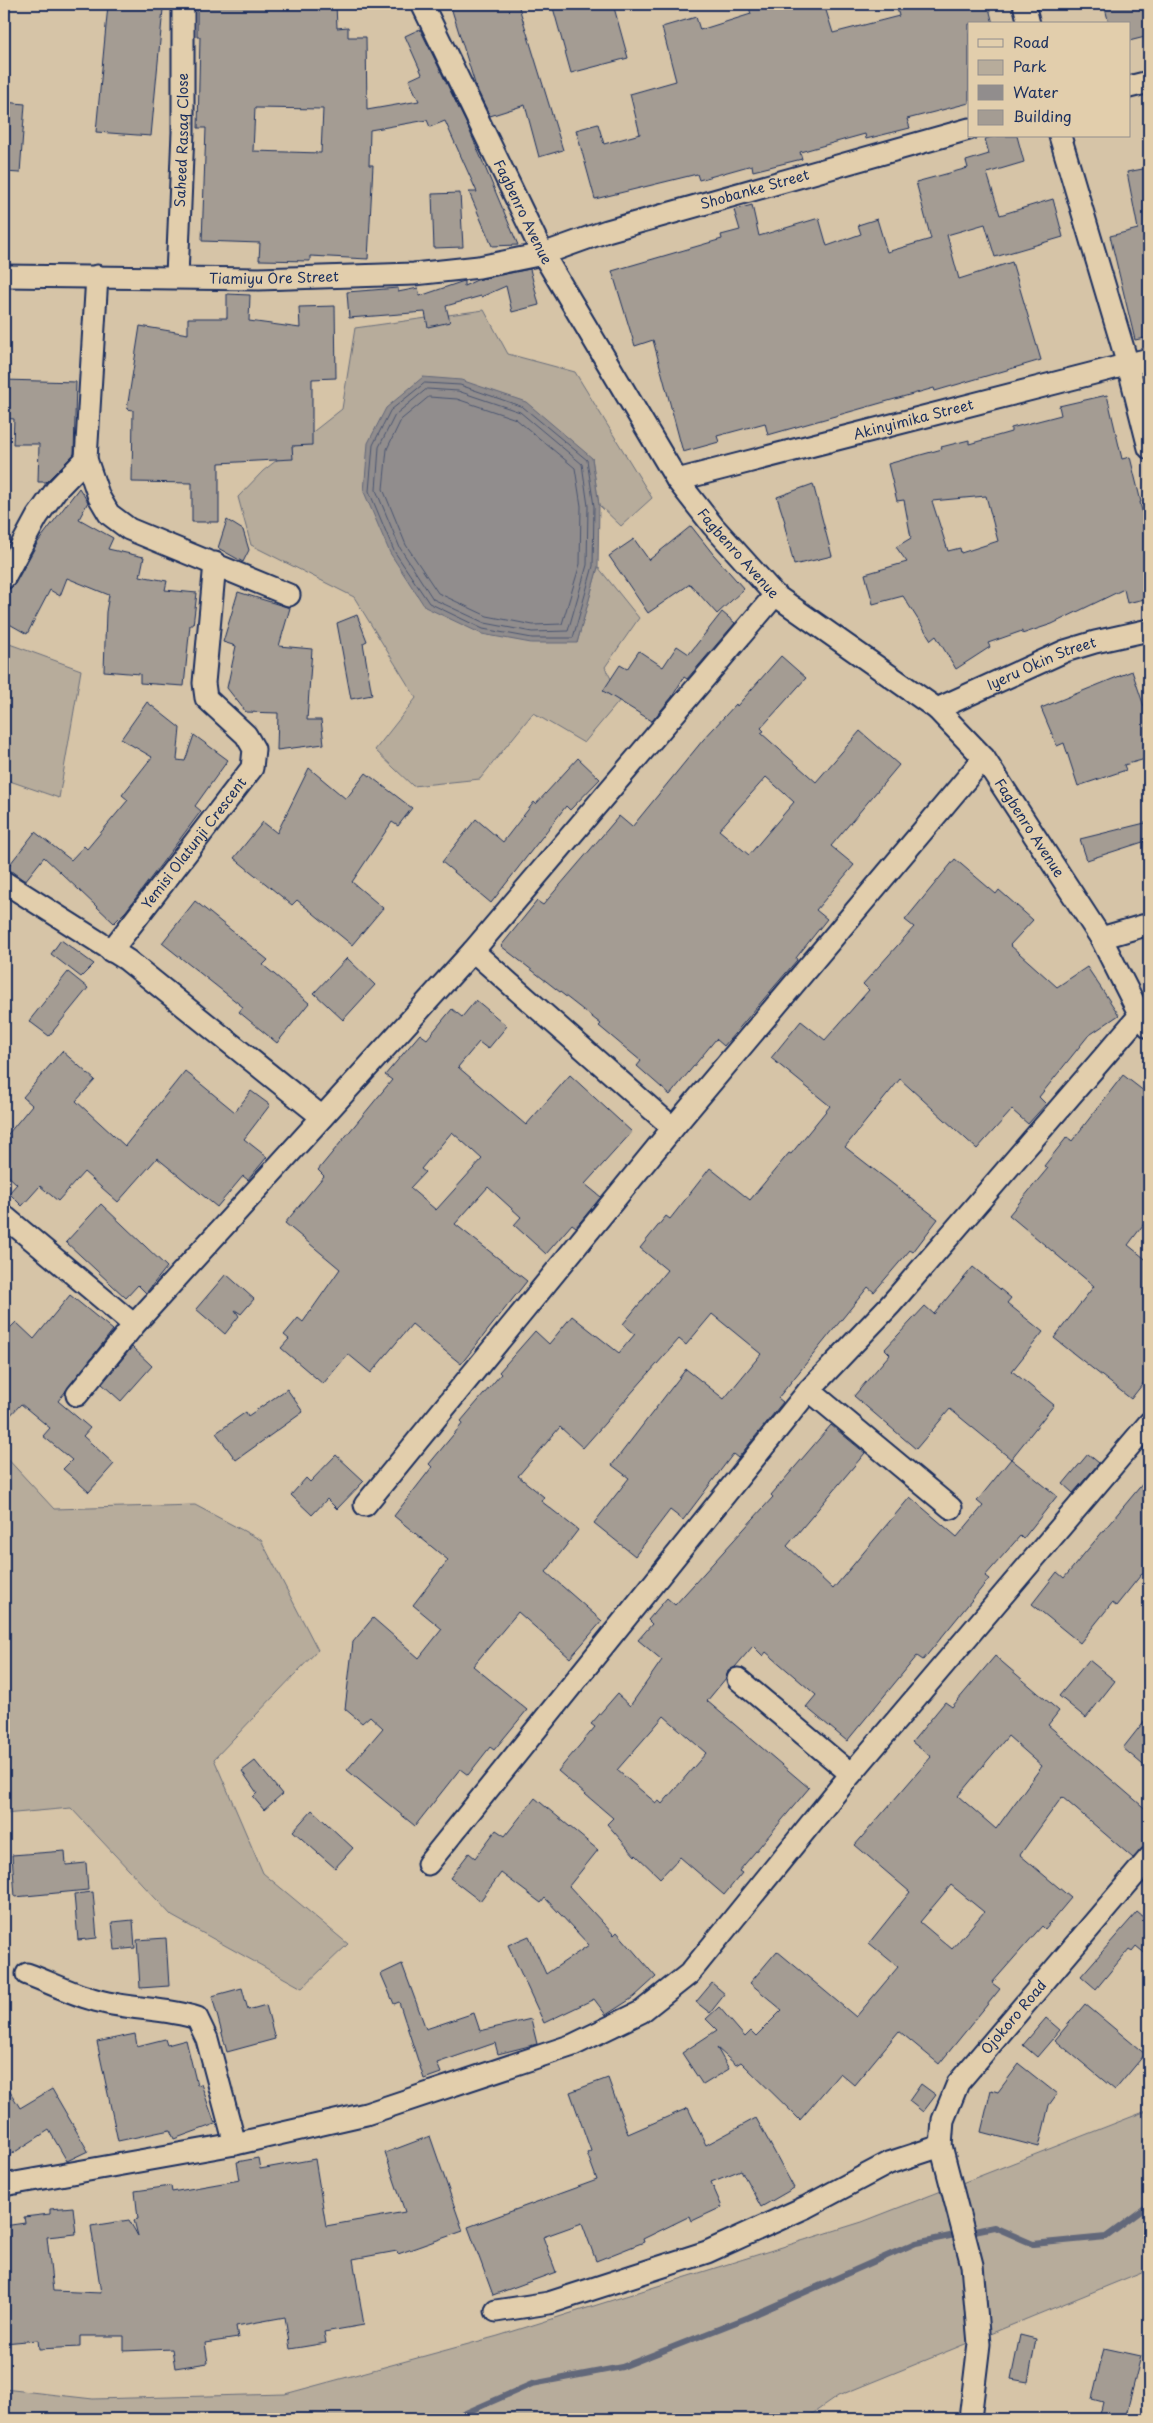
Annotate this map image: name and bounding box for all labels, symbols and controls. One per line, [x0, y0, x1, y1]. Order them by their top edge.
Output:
legend [968, 22, 1130, 138]
text: Road [1013, 30, 1049, 53]
text: Park [1013, 54, 1047, 77]
street label: Saheed Rasaq Close [169, 73, 193, 208]
text: Water [1013, 80, 1058, 103]
text: Building [1013, 104, 1072, 127]
street label: Fagbenro Avenue [489, 156, 558, 268]
street label: Shobanke Street [697, 164, 812, 214]
street label: Tiamiyu Ore Street [209, 265, 339, 289]
street label: Akinyimika Street [851, 393, 976, 444]
street label: Fagbenro Avenue [693, 503, 784, 603]
street label: Iyeru Okin Street [983, 631, 1099, 695]
street label: Yemisi Olatunji Crescent [136, 772, 251, 913]
street label: Fagbenro Avenue [990, 774, 1070, 882]
street label: Ojokoro Road [976, 1975, 1051, 2059]

